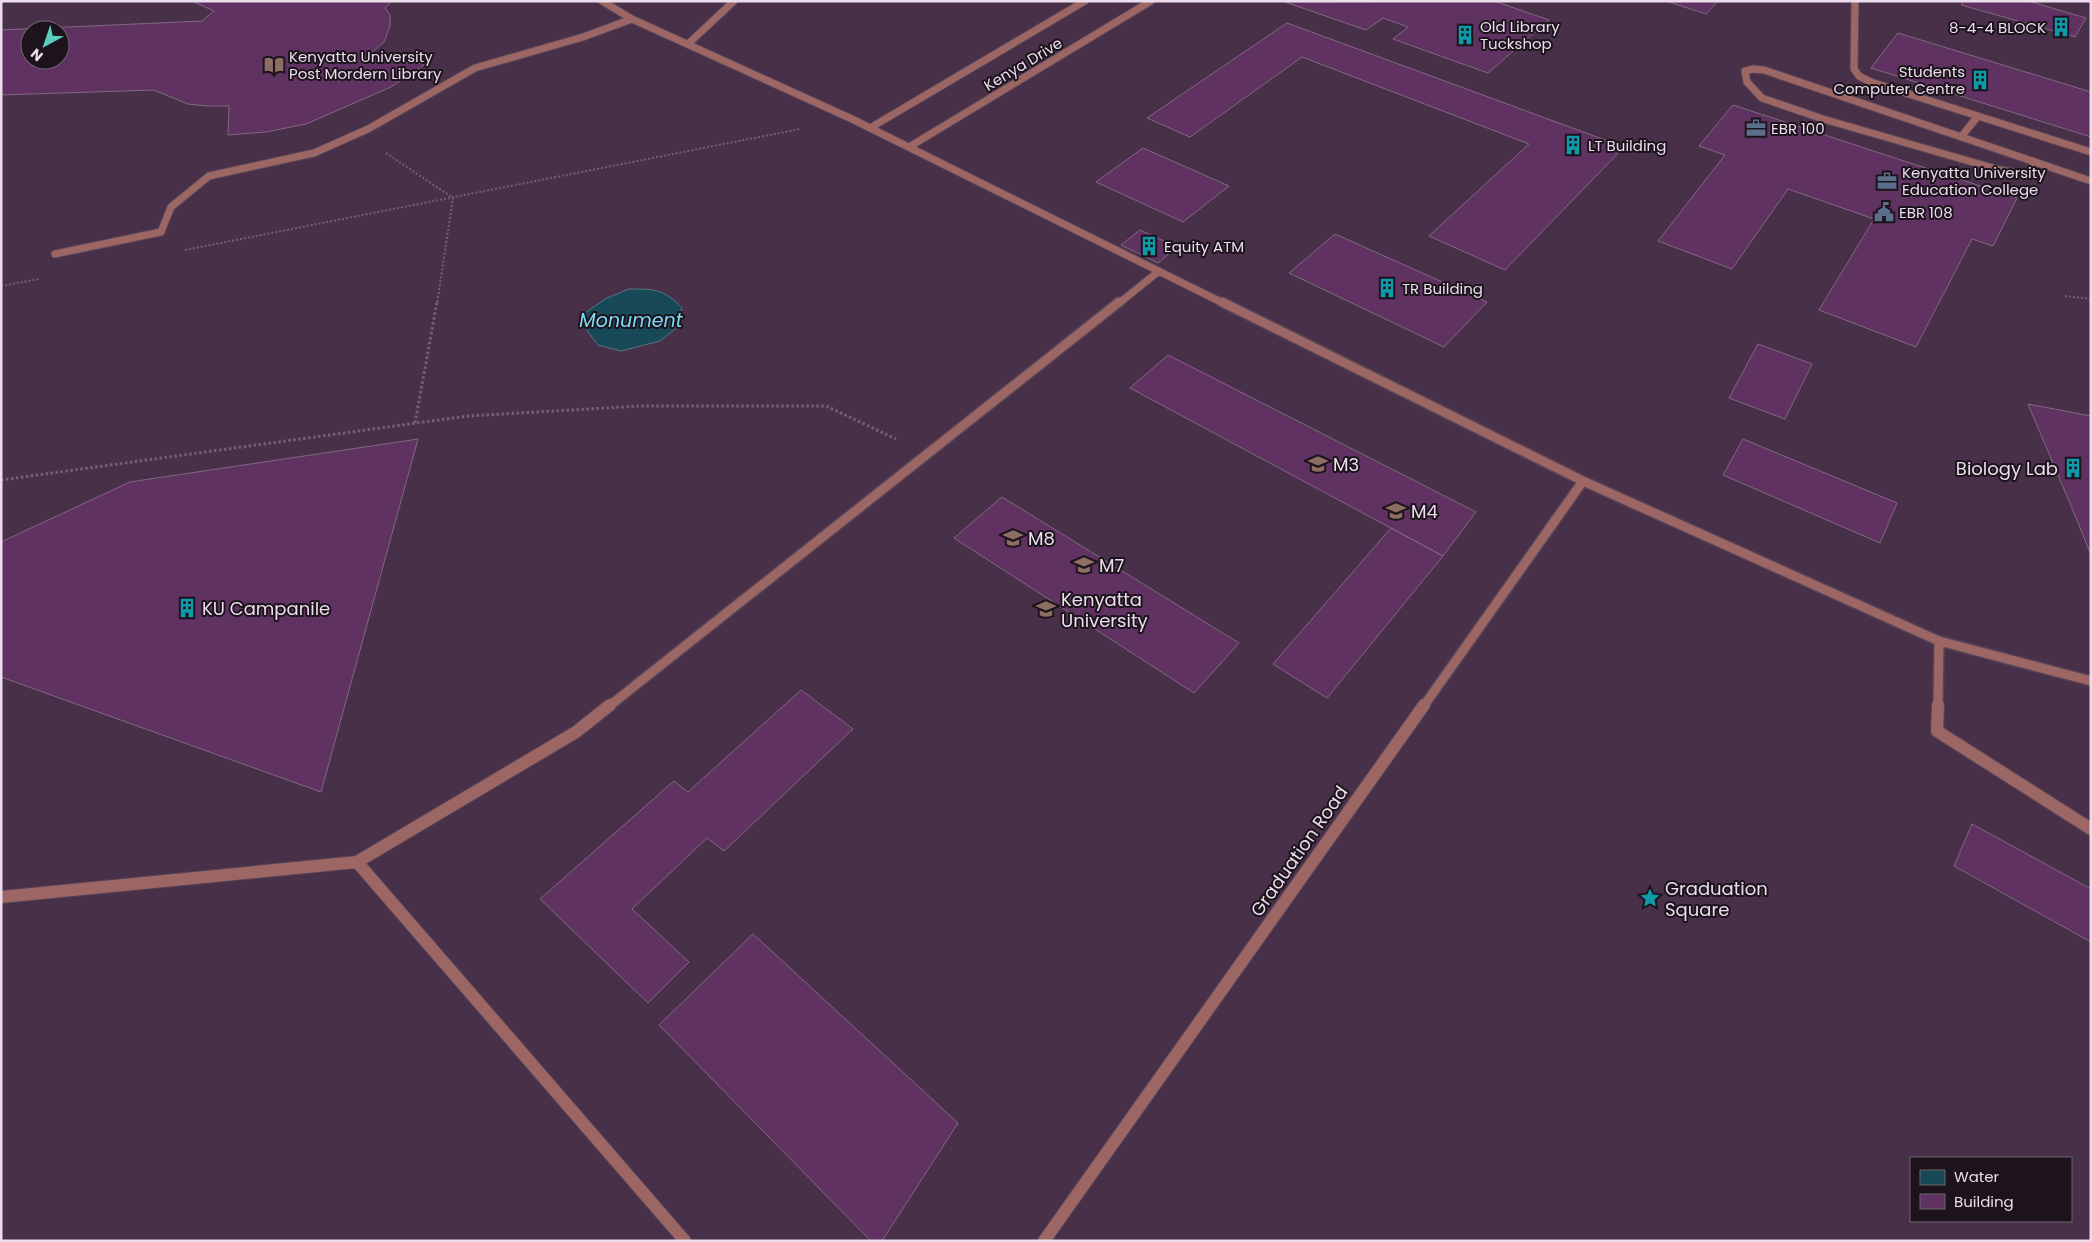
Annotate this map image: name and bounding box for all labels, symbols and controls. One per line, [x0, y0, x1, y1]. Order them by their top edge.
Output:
place label: Old Library Tuckshop [1480, 16, 1560, 54]
building icon: 8-4-4 BLOCK [2050, 16, 2072, 38]
place label: 8-4-4 BLOCK [1949, 17, 2046, 38]
north arrow [20, 20, 70, 70]
building icon: Old Library Tuckshop [1454, 24, 1476, 46]
street label: Kenya Drive [980, 32, 1066, 96]
text: N [26, 44, 47, 66]
place label: Kenyatta University Post Mordern Library [289, 46, 442, 84]
library icon: Kenyatta University Post Mordern Library [263, 54, 285, 76]
place label: Students Computer Centre [1833, 61, 1965, 99]
building icon: Students Computer Centre [1969, 69, 1991, 91]
office icon: EBR 100 [1745, 117, 1767, 139]
place label: EBR 100 [1771, 118, 1825, 139]
building icon: LT Building [1562, 134, 1584, 156]
place label: LT Building [1588, 135, 1666, 156]
place label: Kenyatta University Education College [1902, 162, 2046, 200]
office icon: Kenyatta University Education College [1876, 170, 1898, 192]
public building icon: EBR 108 [1873, 201, 1895, 223]
place label: EBR 108 [1899, 202, 1953, 223]
building icon: Equity ATM [1138, 235, 1160, 257]
place label: Equity ATM [1164, 236, 1244, 257]
building icon: TR Building [1376, 277, 1398, 299]
place label: TR Building [1402, 278, 1483, 299]
water label: Monument [579, 307, 684, 334]
place label: M3 [1333, 452, 1359, 477]
school or university icon: M3 [1307, 453, 1329, 475]
place label: Biology Lab [1956, 456, 2058, 481]
building icon: Biology Lab [2062, 457, 2084, 479]
place label: M4 [1411, 499, 1438, 524]
school or university icon: M4 [1385, 500, 1407, 522]
place label: M8 [1028, 526, 1055, 551]
school or university icon: M8 [1002, 527, 1024, 549]
place label: M7 [1099, 553, 1124, 578]
school or university icon: M7 [1073, 554, 1095, 576]
place label: Kenyatta University [1061, 587, 1148, 633]
place label: KU Campanile [202, 596, 330, 621]
building icon: KU Campanile [176, 597, 198, 619]
school or university icon: Kenyatta University [1035, 598, 1057, 620]
street label: Graduation Road [1244, 781, 1354, 921]
place label: Graduation Square [1665, 876, 1768, 922]
place icon: Graduation Square [1639, 887, 1661, 909]
legend [1910, 1157, 2072, 1222]
text: Water [1954, 1166, 2000, 1187]
text: Building [1954, 1191, 2014, 1212]

